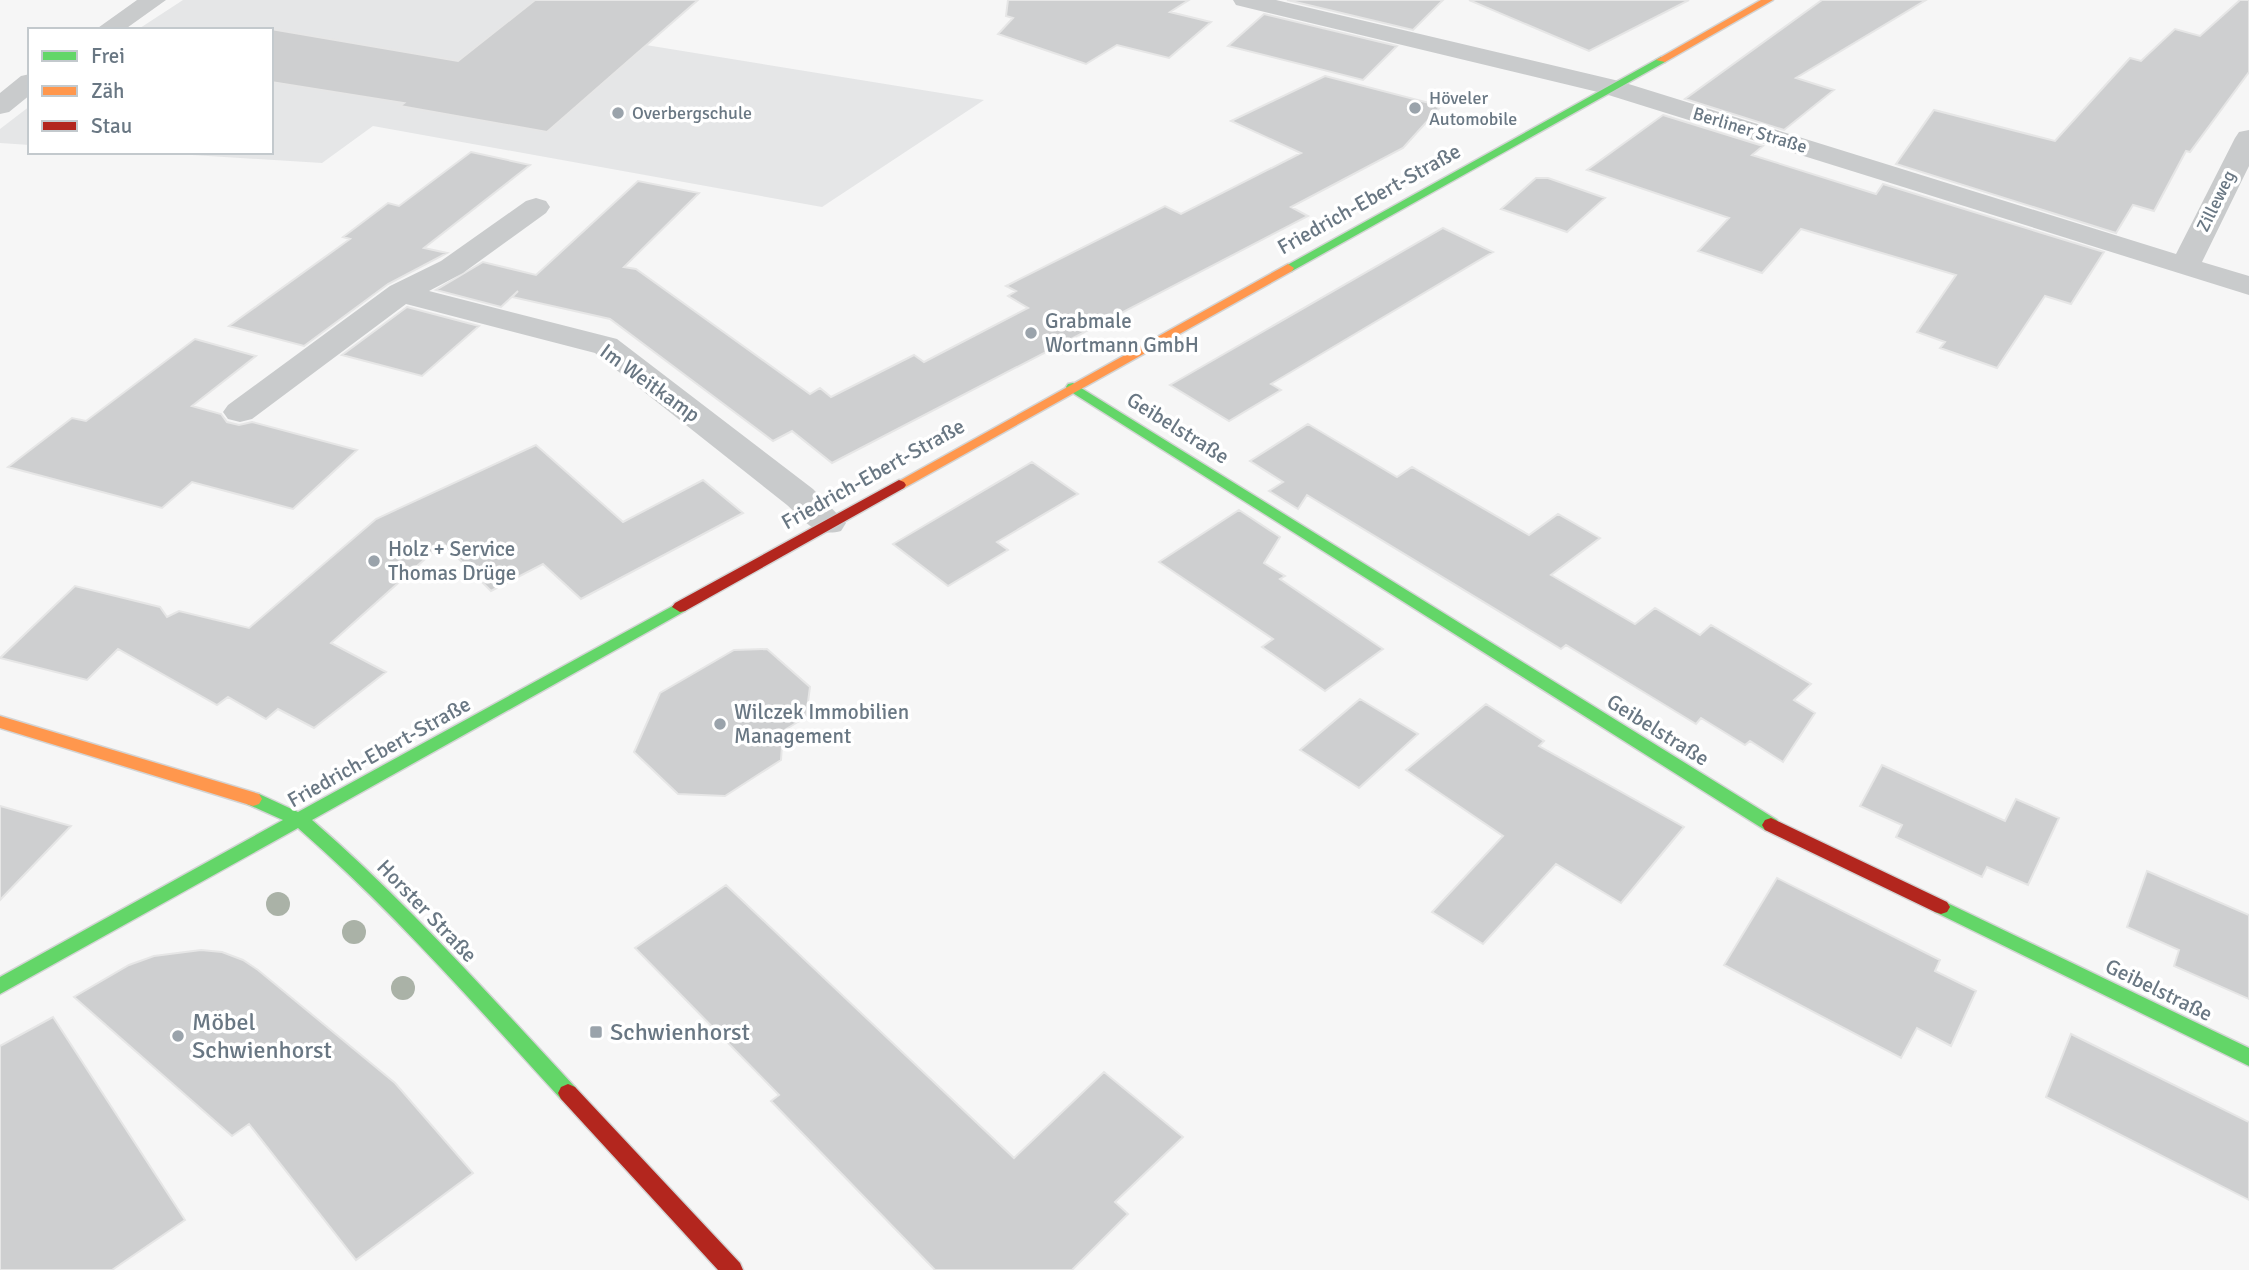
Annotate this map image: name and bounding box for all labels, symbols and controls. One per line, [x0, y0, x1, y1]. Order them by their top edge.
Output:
legend [28, 28, 273, 154]
text: Frei [91, 43, 125, 69]
text: Zäh [91, 78, 125, 104]
place label: Höveler Automobile [1429, 87, 1517, 130]
marker: Höveler Automobile [1407, 100, 1423, 116]
place label: Overbergschule [632, 102, 752, 124]
street label: Berliner Straße [1690, 102, 1810, 158]
marker: Overbergschule [610, 105, 626, 121]
text: Stau [91, 113, 132, 139]
street label: Friedrich-Ebert-Straße [1273, 138, 1465, 260]
street label: Zilleweg [2192, 167, 2240, 235]
place label: Grabmale Wortmann GmbH [1045, 308, 1199, 358]
marker: Grabmale Wortmann GmbH [1023, 325, 1039, 341]
street label: Im Weitkamp [595, 338, 705, 428]
street label: Geibelstraße [1122, 386, 1234, 470]
street label: Friedrich-Ebert-Straße [777, 413, 969, 535]
place label: Holz + Service Thomas Drüge [388, 536, 516, 586]
marker: Holz + Service Thomas Drüge [366, 553, 382, 569]
street label: Geibelstraße [1602, 688, 1714, 772]
street label: Friedrich-Ebert-Straße [283, 691, 475, 813]
place label: Wilczek Immobilien Management [734, 699, 909, 749]
marker: Wilczek Immobilien Management [712, 716, 728, 732]
street label: Horster Straße [371, 854, 483, 968]
street label: Geibelstraße [2101, 953, 2217, 1027]
place label: Möbel Schwienhorst [192, 1007, 332, 1065]
place label: Schwienhorst [610, 1017, 750, 1047]
marker: Schwienhorst [588, 1024, 604, 1040]
marker: Möbel Schwienhorst [170, 1028, 186, 1044]

